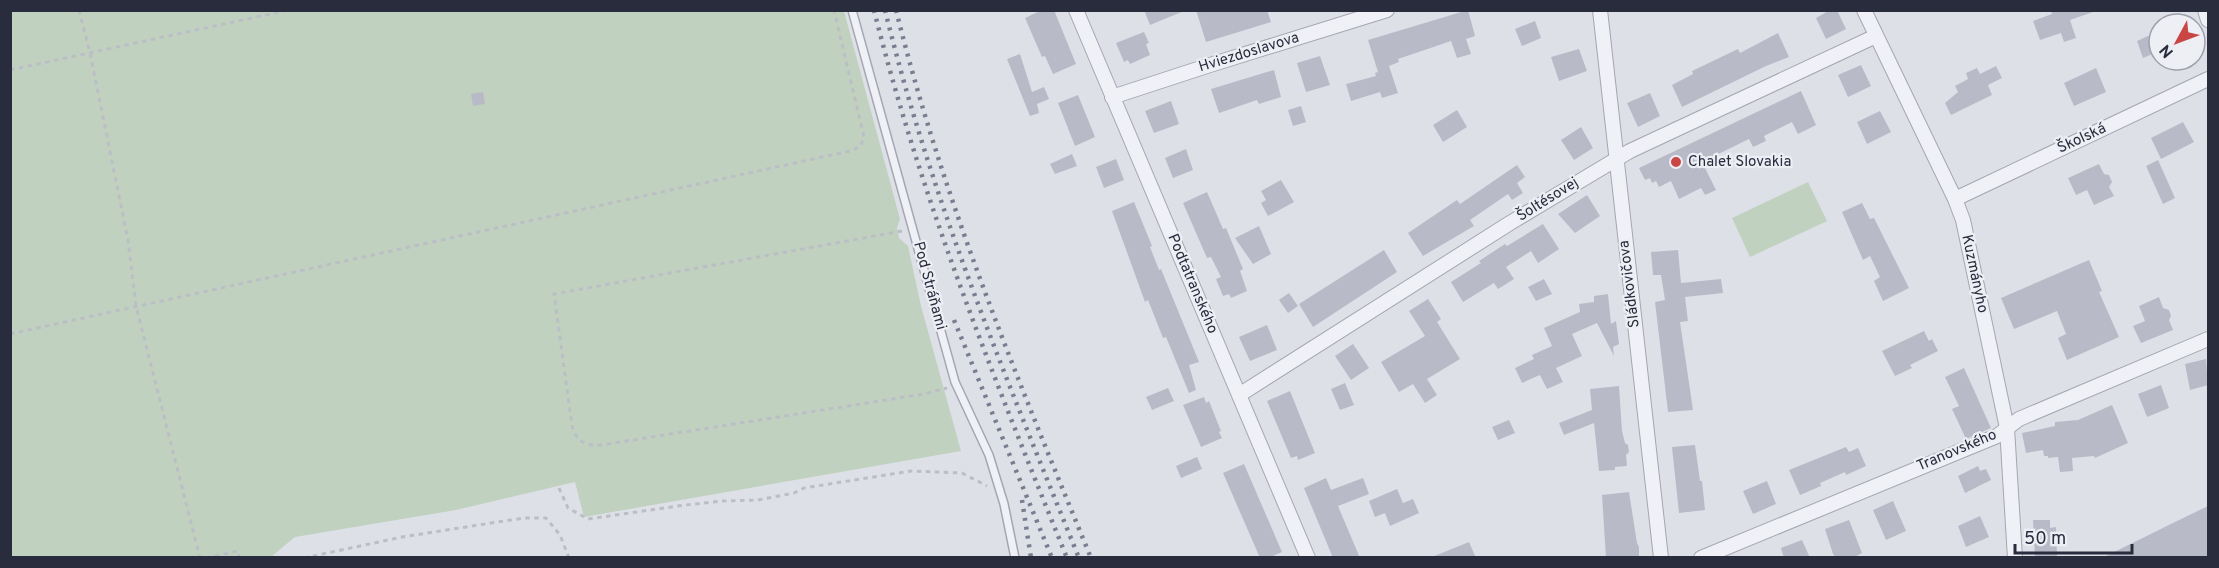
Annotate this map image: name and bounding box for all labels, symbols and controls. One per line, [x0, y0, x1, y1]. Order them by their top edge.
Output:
north arrow [2147, 12, 2207, 72]
street label: Hviezdoslavova [1197, 29, 1301, 77]
text: N [2156, 40, 2179, 61]
street label: Školská [2054, 118, 2110, 159]
place label: Chalet Slovakia [1688, 153, 1791, 172]
marker: Chalet Slovakia [1669, 155, 1683, 169]
street label: Šoltésovej [1513, 172, 1582, 226]
street label: Podtatranského [1162, 231, 1222, 337]
street label: Kuzmányho [1956, 233, 1992, 315]
street label: Sládkovičova [1615, 239, 1645, 329]
street label: Pod Stráňami [908, 240, 950, 332]
street label: Tranovského [1914, 426, 2000, 476]
scale bar [2015, 517, 2132, 555]
text: 50 m [2024, 528, 2066, 551]

